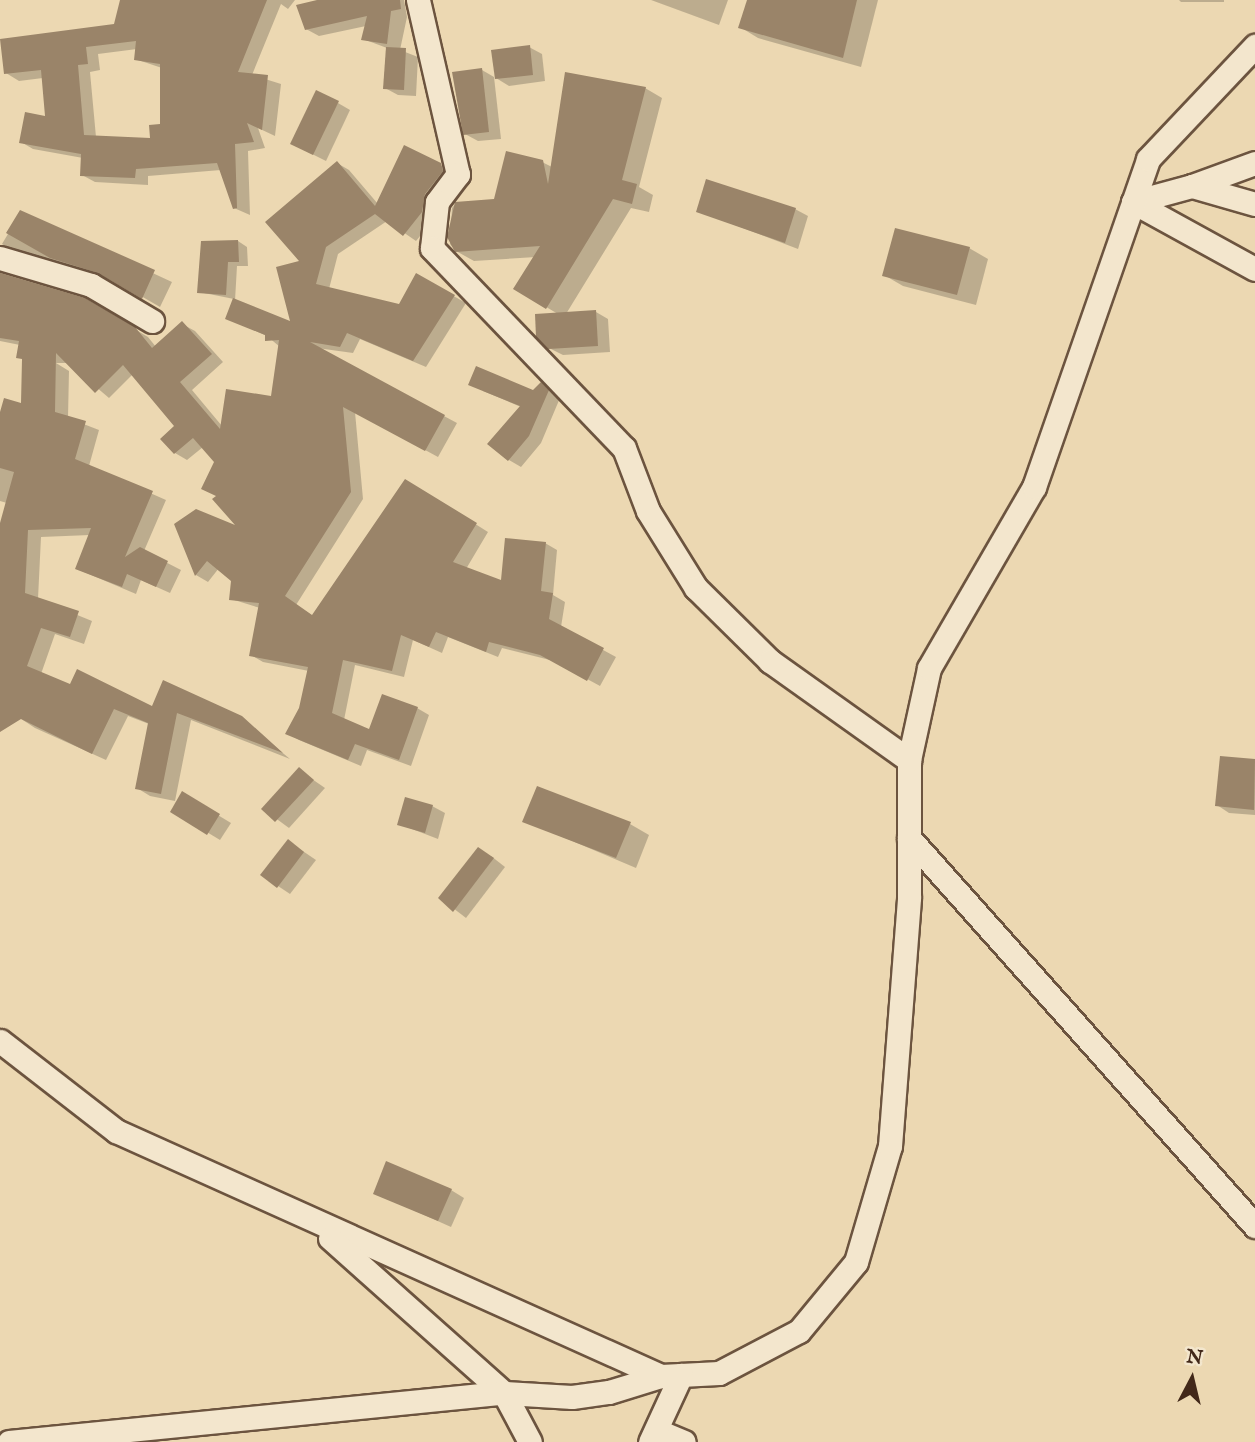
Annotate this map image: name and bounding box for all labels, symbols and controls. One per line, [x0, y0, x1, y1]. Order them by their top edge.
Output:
north arrow [1157, 1344, 1227, 1414]
text: N [1185, 1345, 1204, 1371]

